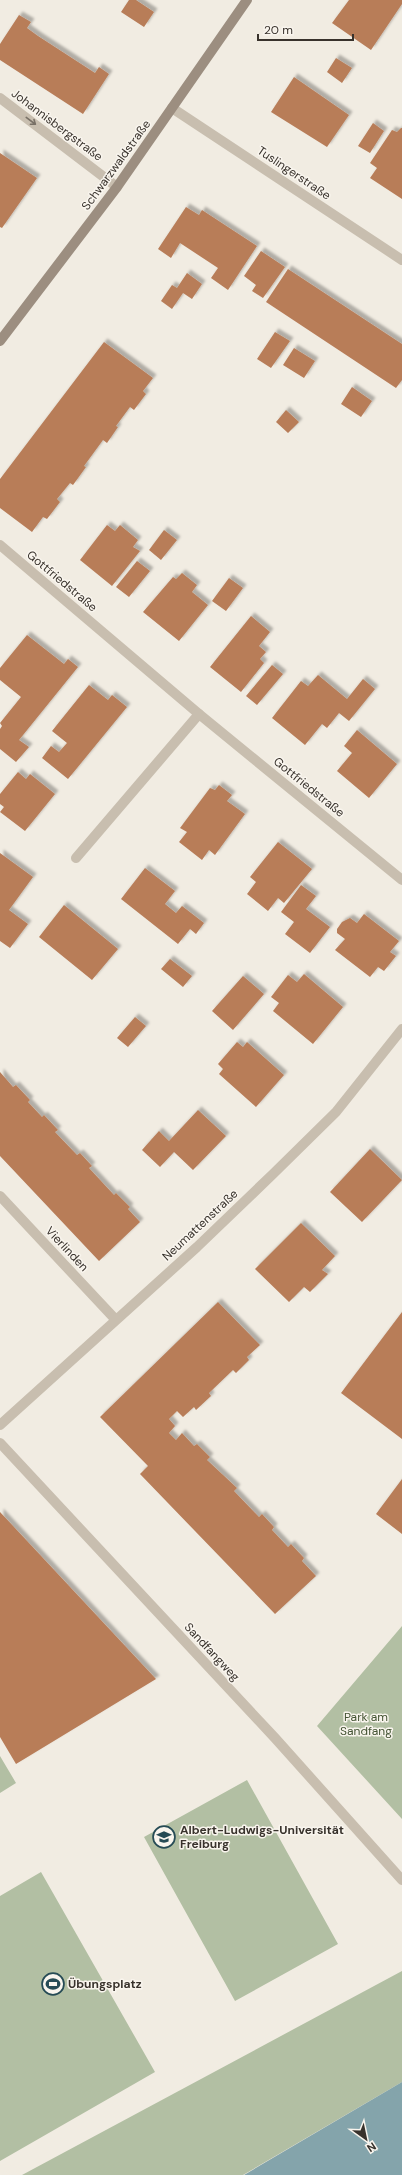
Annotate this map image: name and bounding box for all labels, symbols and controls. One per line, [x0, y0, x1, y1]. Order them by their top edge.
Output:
scale bar [258, 16, 353, 42]
text: 20 m [264, 22, 293, 38]
street label: Johannisbergstraße [8, 85, 106, 165]
one-way arrow [25, 117, 36, 125]
street label: Schwarzwaldstraße [78, 117, 154, 213]
street label: Tuslingerstraße [254, 143, 334, 204]
street label: Gottfriedstraße [23, 547, 101, 615]
street label: Gottfriedstraße [270, 753, 348, 821]
street label: Neumattenstraße [159, 1186, 241, 1264]
street label: Vierlinden [42, 1223, 92, 1275]
street label: Sandfangweg [181, 1619, 243, 1685]
park label: Park am Sandfang [340, 1709, 392, 1739]
place label: Albert-Ludwigs-Universität Freiburg [180, 1822, 344, 1852]
school or university icon: Albert-Ludwigs-Universität Freiburg [151, 1824, 177, 1850]
sports icon: Übungsplatz [40, 1971, 66, 1997]
place label: Übungsplatz [68, 1976, 142, 1992]
north arrow [346, 2119, 386, 2159]
text: N [364, 2139, 379, 2155]

